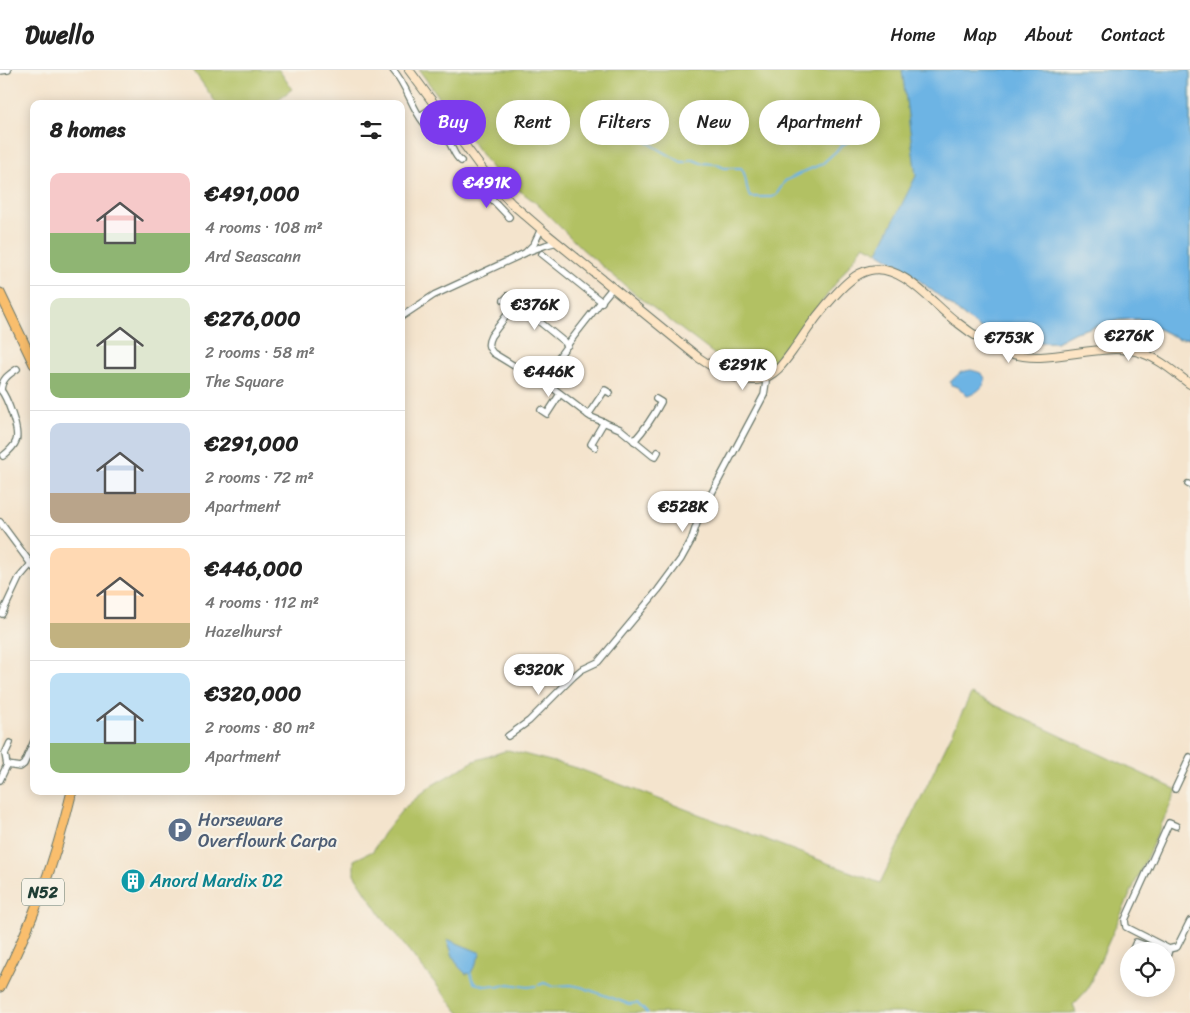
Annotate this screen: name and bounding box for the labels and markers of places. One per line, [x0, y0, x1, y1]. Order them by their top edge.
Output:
pin: €491K [452, 166, 522, 209]
pin: €376K [500, 288, 570, 331]
pin: €276K [1094, 320, 1164, 362]
pin: €753K [974, 322, 1044, 364]
pin: €291K [708, 348, 778, 391]
pin: €446K [514, 356, 584, 398]
pin: €528K [648, 490, 718, 533]
pin: €320K [504, 654, 574, 696]
place label: Horseware Overflowrk Carpa [198, 804, 337, 857]
parking icon: Horseware Overflowrk Carpa [167, 817, 193, 843]
place label: Anord Mardix D2 [149, 865, 283, 897]
building icon: Anord Mardix D2 [120, 868, 146, 894]

